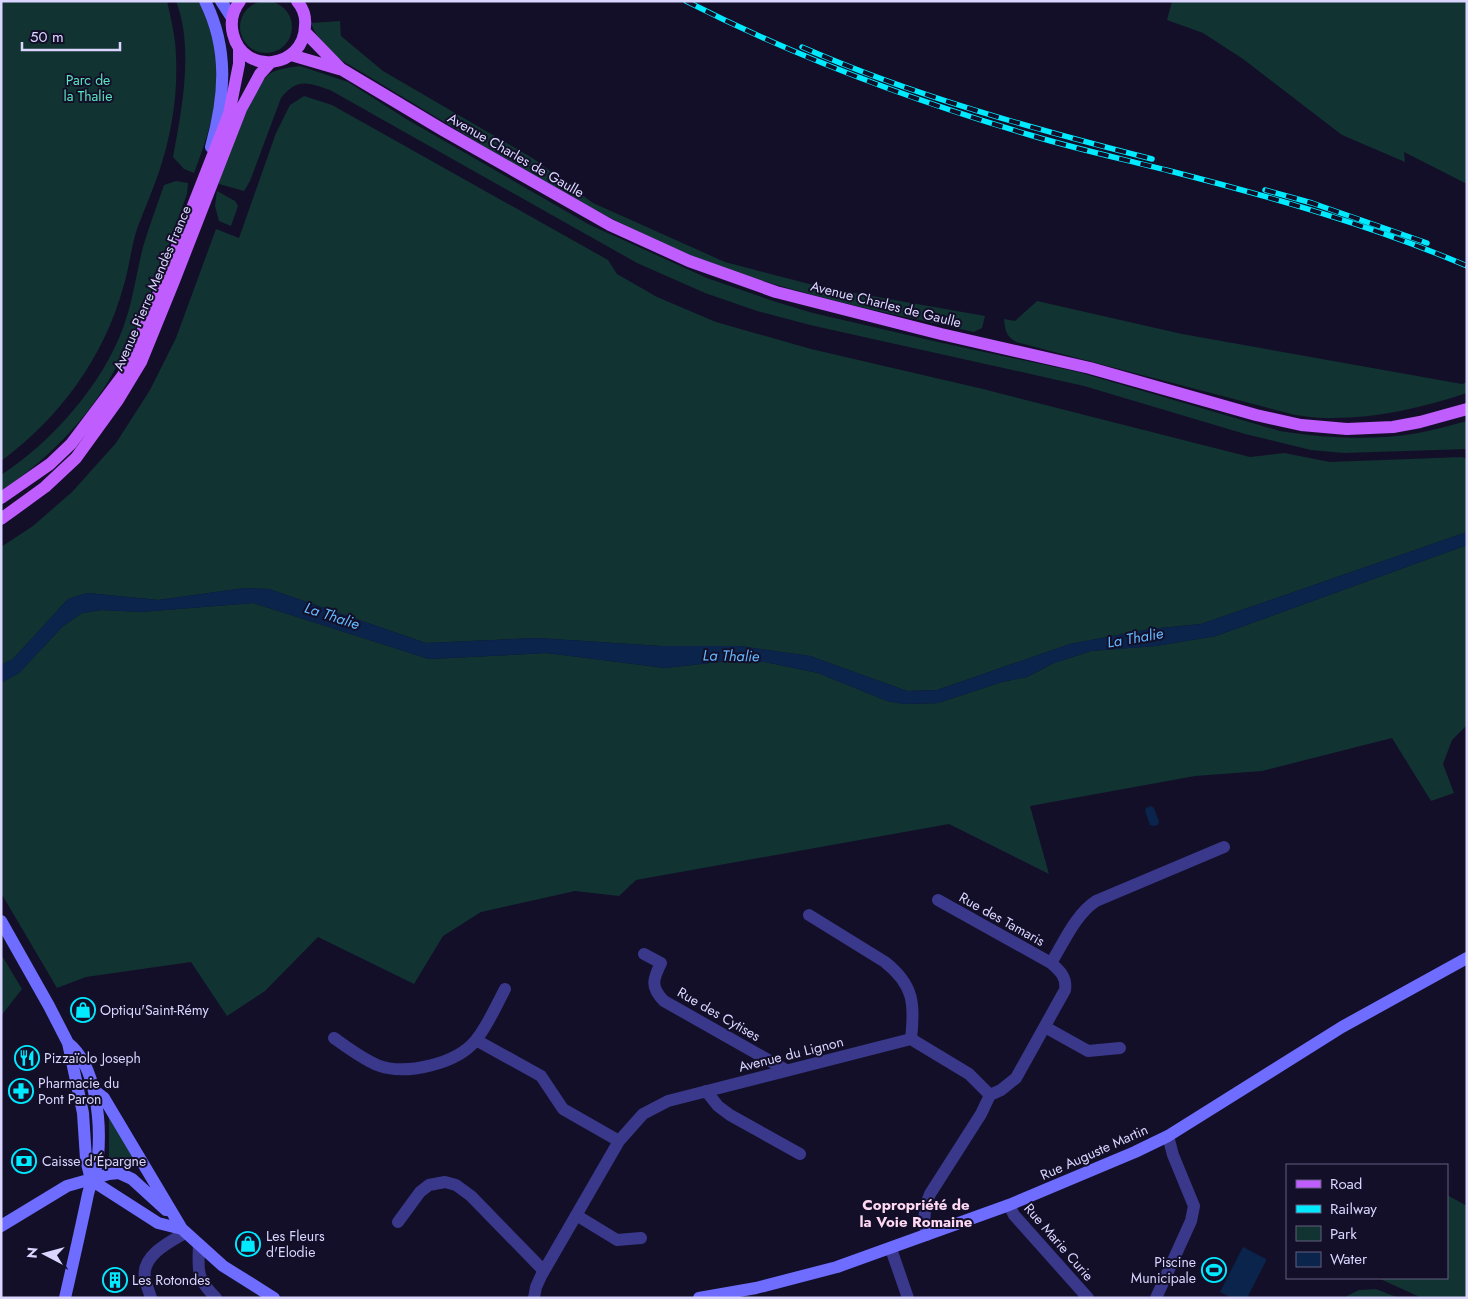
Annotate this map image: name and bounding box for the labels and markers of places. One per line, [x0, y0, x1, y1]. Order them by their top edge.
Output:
shop icon: Optiqu'Saint-Rémy [70, 997, 96, 1023]
place label: Optiqu'Saint-Rémy [100, 1000, 210, 1020]
restaurant icon: Pizzaïolo Joseph [14, 1045, 40, 1071]
place label: Pizzaïolo Joseph [44, 1048, 141, 1068]
place label: Pharmacie du Pont Paron [38, 1073, 119, 1109]
pharmacy icon: Pharmacie du Pont Paron [8, 1078, 34, 1104]
bank icon: Caisse d'Épargne [11, 1148, 37, 1174]
place label: Caisse d'Épargne [42, 1151, 146, 1171]
place label: Les Fleurs d'Elodie [266, 1226, 325, 1262]
shop icon: Les Fleurs d'Elodie [235, 1231, 261, 1257]
place label: Piscine Municipale [1131, 1252, 1196, 1288]
sports icon: Piscine Municipale [1201, 1257, 1227, 1283]
building icon: Les Rotondes [102, 1267, 128, 1293]
place label: Les Rotondes [132, 1270, 210, 1290]

